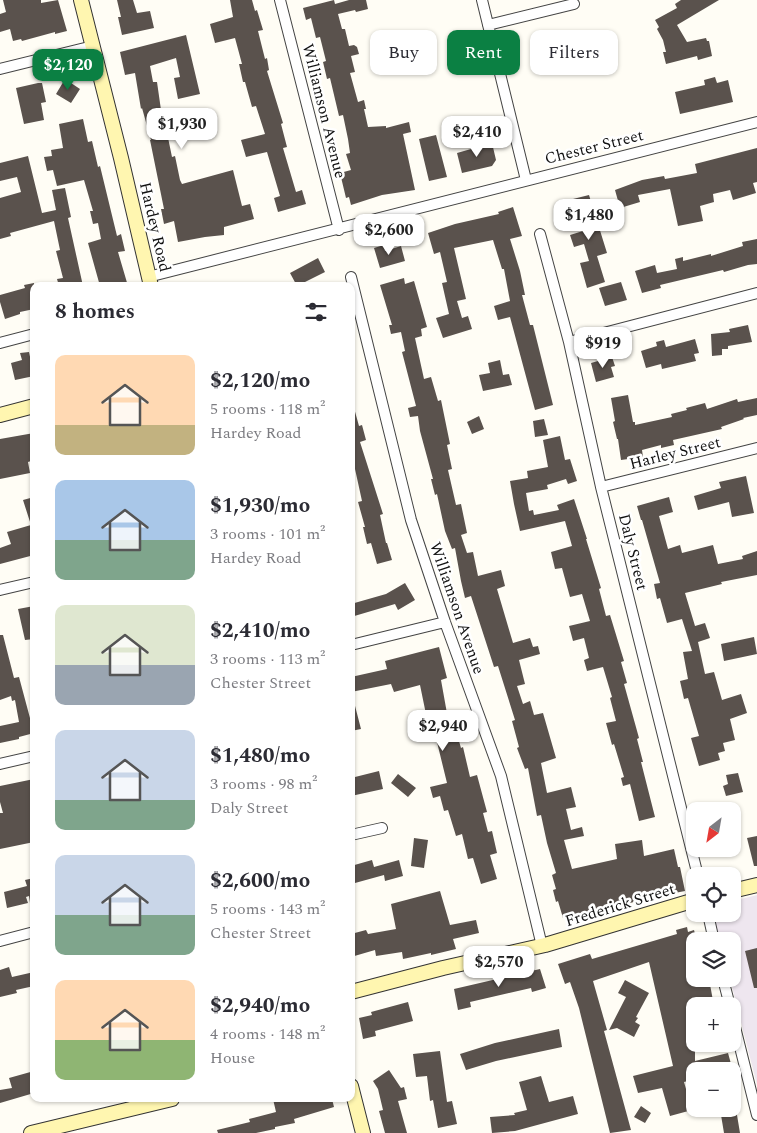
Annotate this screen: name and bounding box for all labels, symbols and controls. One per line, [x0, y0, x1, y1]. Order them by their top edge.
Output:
chip: Buy [370, 30, 437, 75]
chip: Rent [447, 30, 520, 75]
chip: Filters [530, 30, 618, 75]
street label: Williamson Avenue [296, 41, 352, 181]
pin: $2,120 [27, 48, 109, 91]
text: $2,120 [43, 53, 93, 77]
pin: $1,930 [141, 108, 223, 150]
text: $1,930 [157, 112, 207, 136]
pin: $2,410 [436, 116, 518, 158]
text: $2,410 [452, 120, 502, 144]
street label: Chester Street [542, 123, 646, 171]
street label: Hardey Road [133, 180, 177, 274]
pin: $1,480 [548, 198, 630, 241]
text: $1,480 [564, 203, 614, 227]
pin: $2,600 [348, 214, 430, 256]
text: $2,600 [364, 218, 414, 242]
text: 8 homes [55, 296, 135, 328]
icon: filters [302, 298, 330, 326]
pin: $919 [573, 326, 633, 369]
text: $919 [585, 331, 621, 355]
text: $2,120/mo [210, 365, 310, 397]
icon: home [95, 375, 155, 435]
text: 5 rooms · 118 m² [210, 397, 325, 421]
text: Hardey Road [210, 421, 302, 445]
street label: Harley Street [627, 430, 723, 476]
text: $1,930/mo [210, 490, 310, 522]
icon: home [95, 500, 155, 560]
street label: Daly Street [612, 511, 654, 593]
text: 3 rooms · 101 m² [210, 522, 325, 546]
street label: Williamson Avenue [423, 539, 491, 677]
text: Hardey Road [210, 546, 302, 570]
text: $2,410/mo [210, 615, 310, 647]
icon: home [95, 625, 155, 685]
text: 3 rooms · 113 m² [210, 647, 325, 671]
text: Chester Street [210, 671, 311, 695]
pin: $2,940 [402, 710, 484, 752]
text: $2,940 [418, 714, 468, 738]
text: $1,480/mo [210, 740, 310, 772]
icon: home [95, 750, 155, 810]
text: 3 rooms · 98 m² [210, 772, 317, 796]
text: Daly Street [210, 796, 289, 820]
north arrow [686, 802, 741, 858]
map controls [686, 802, 741, 1117]
text: $2,600/mo [210, 865, 310, 897]
button: locate [686, 867, 741, 922]
icon: home [95, 875, 155, 935]
street label: Frederick Street [562, 877, 678, 933]
text: 5 rooms · 143 m² [210, 897, 325, 921]
text: Chester Street [210, 921, 311, 945]
button: layers [686, 932, 741, 987]
pin: $2,570 [458, 946, 540, 988]
text: $2,570 [474, 950, 524, 974]
text: $2,940/mo [210, 990, 310, 1022]
button: + [686, 997, 741, 1052]
icon: home [95, 1000, 155, 1060]
text: 4 rooms · 148 m² [210, 1022, 325, 1046]
text: House [210, 1046, 255, 1070]
button: − [686, 1062, 741, 1117]

